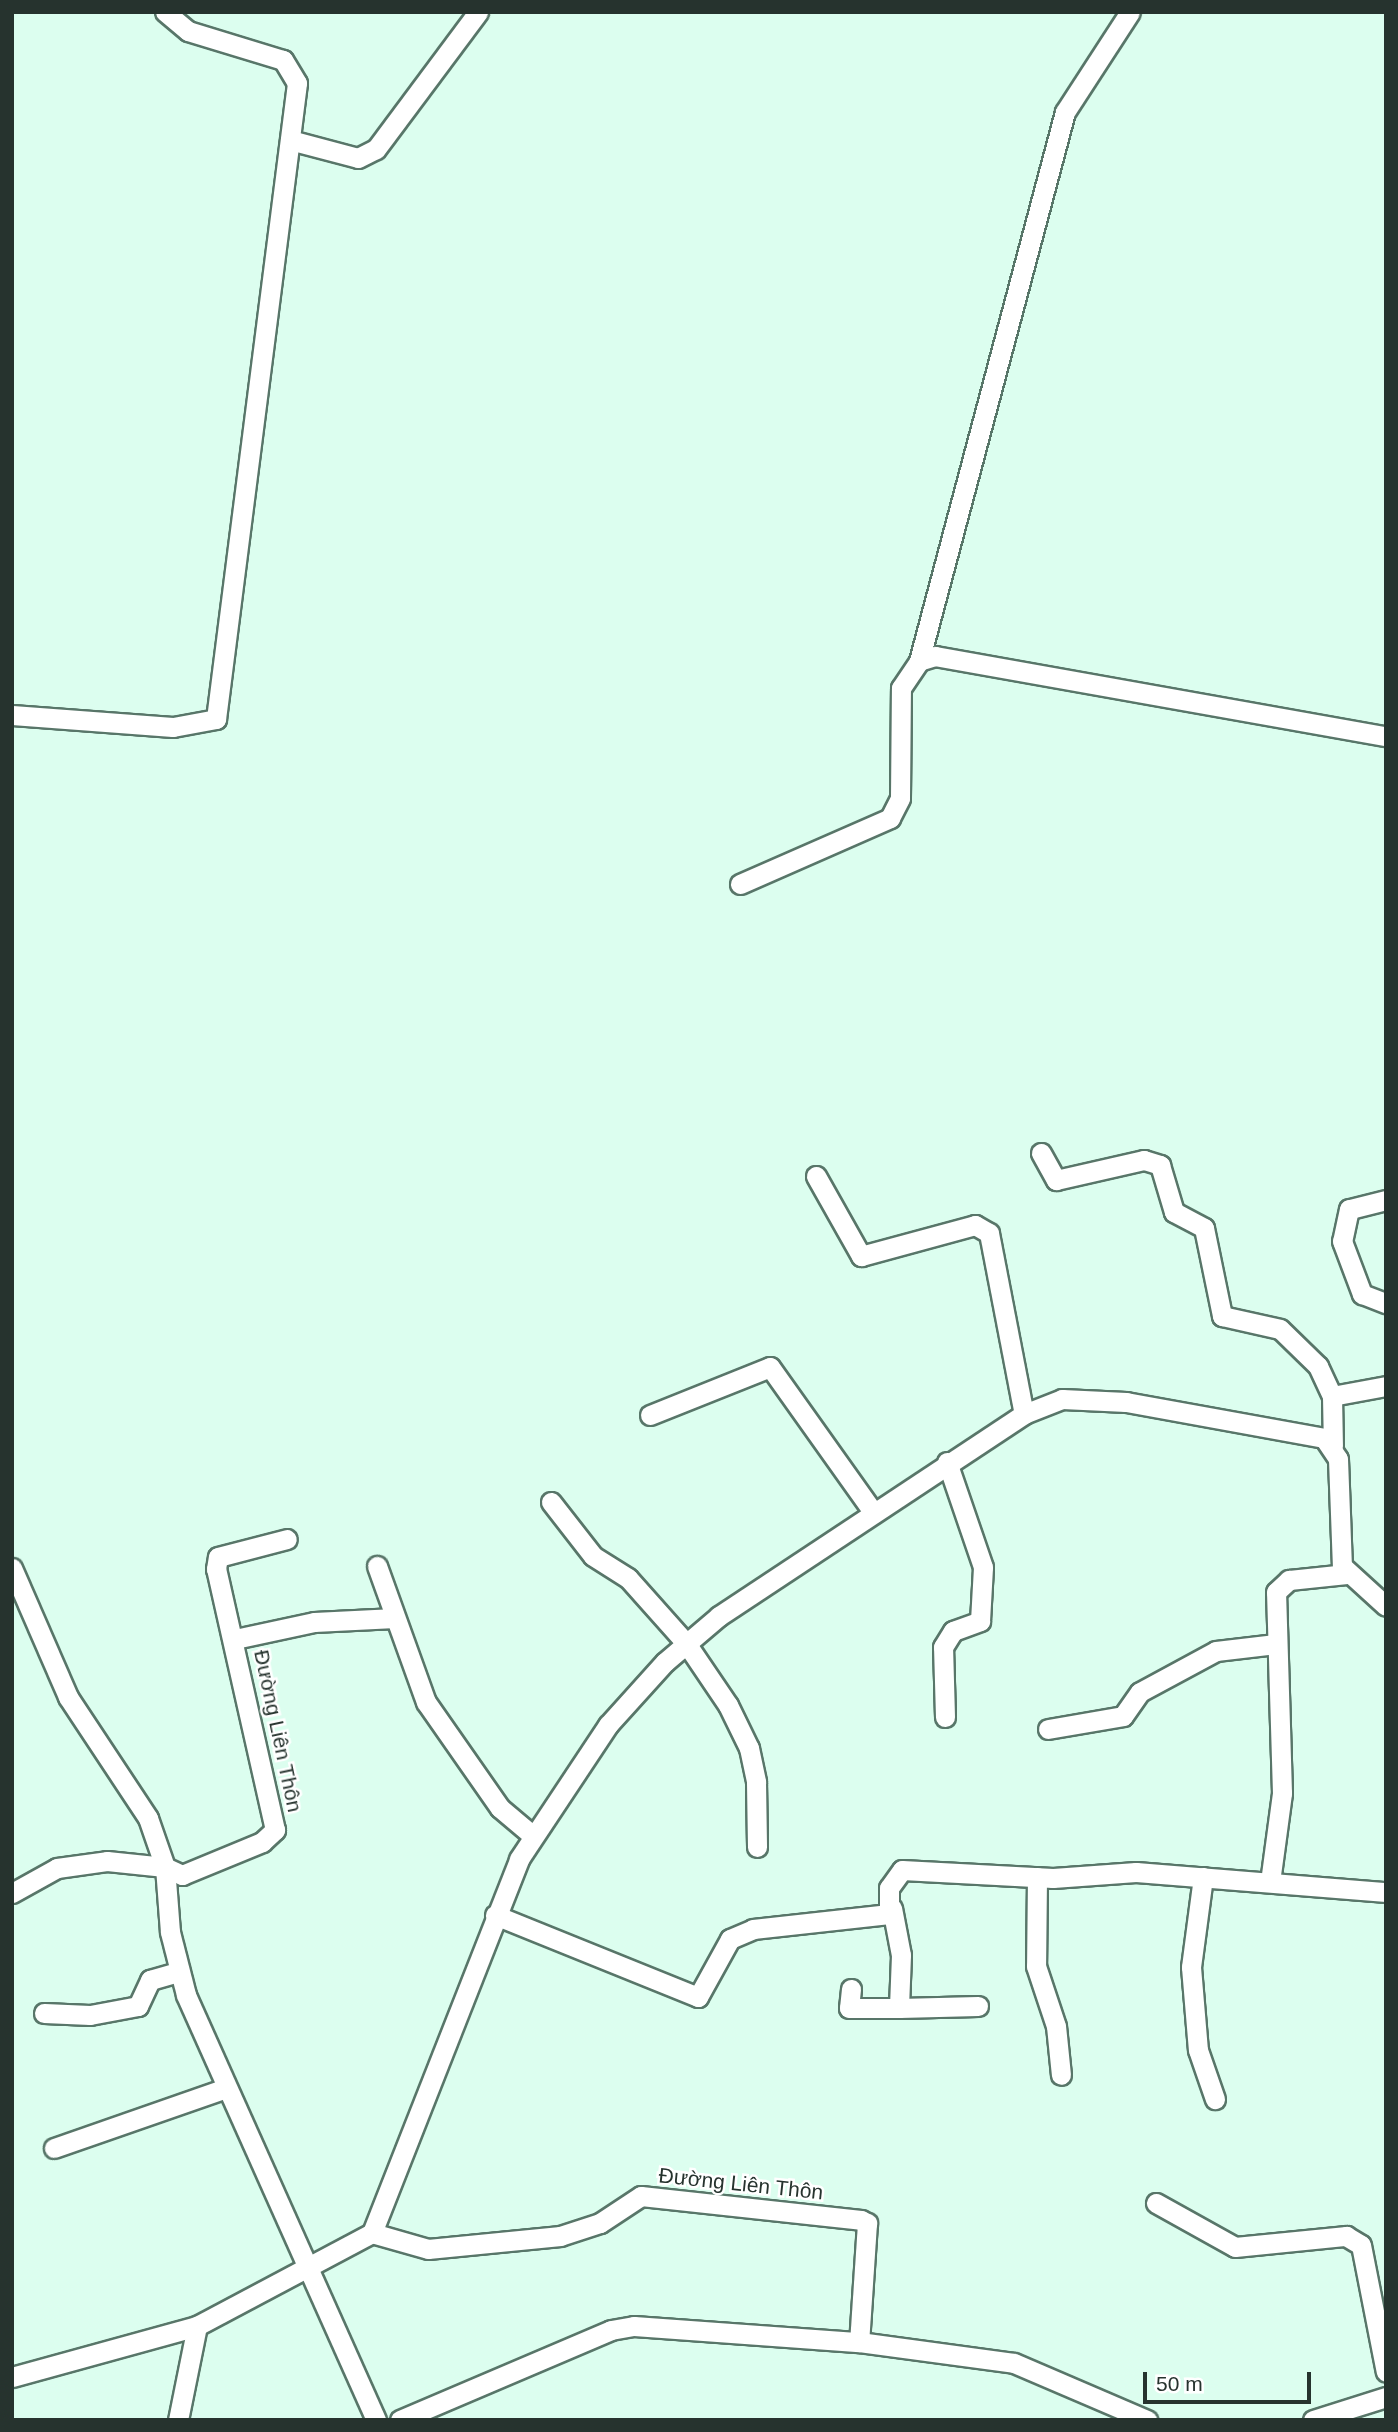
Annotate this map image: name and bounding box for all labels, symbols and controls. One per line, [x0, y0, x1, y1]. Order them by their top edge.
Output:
street label: Đường Liên Thôn [248, 1647, 308, 1815]
street label: Đường Liên Thôn [657, 2163, 825, 2205]
scale bar [1146, 2358, 1314, 2402]
text: 50 m [1156, 2372, 1203, 2395]

